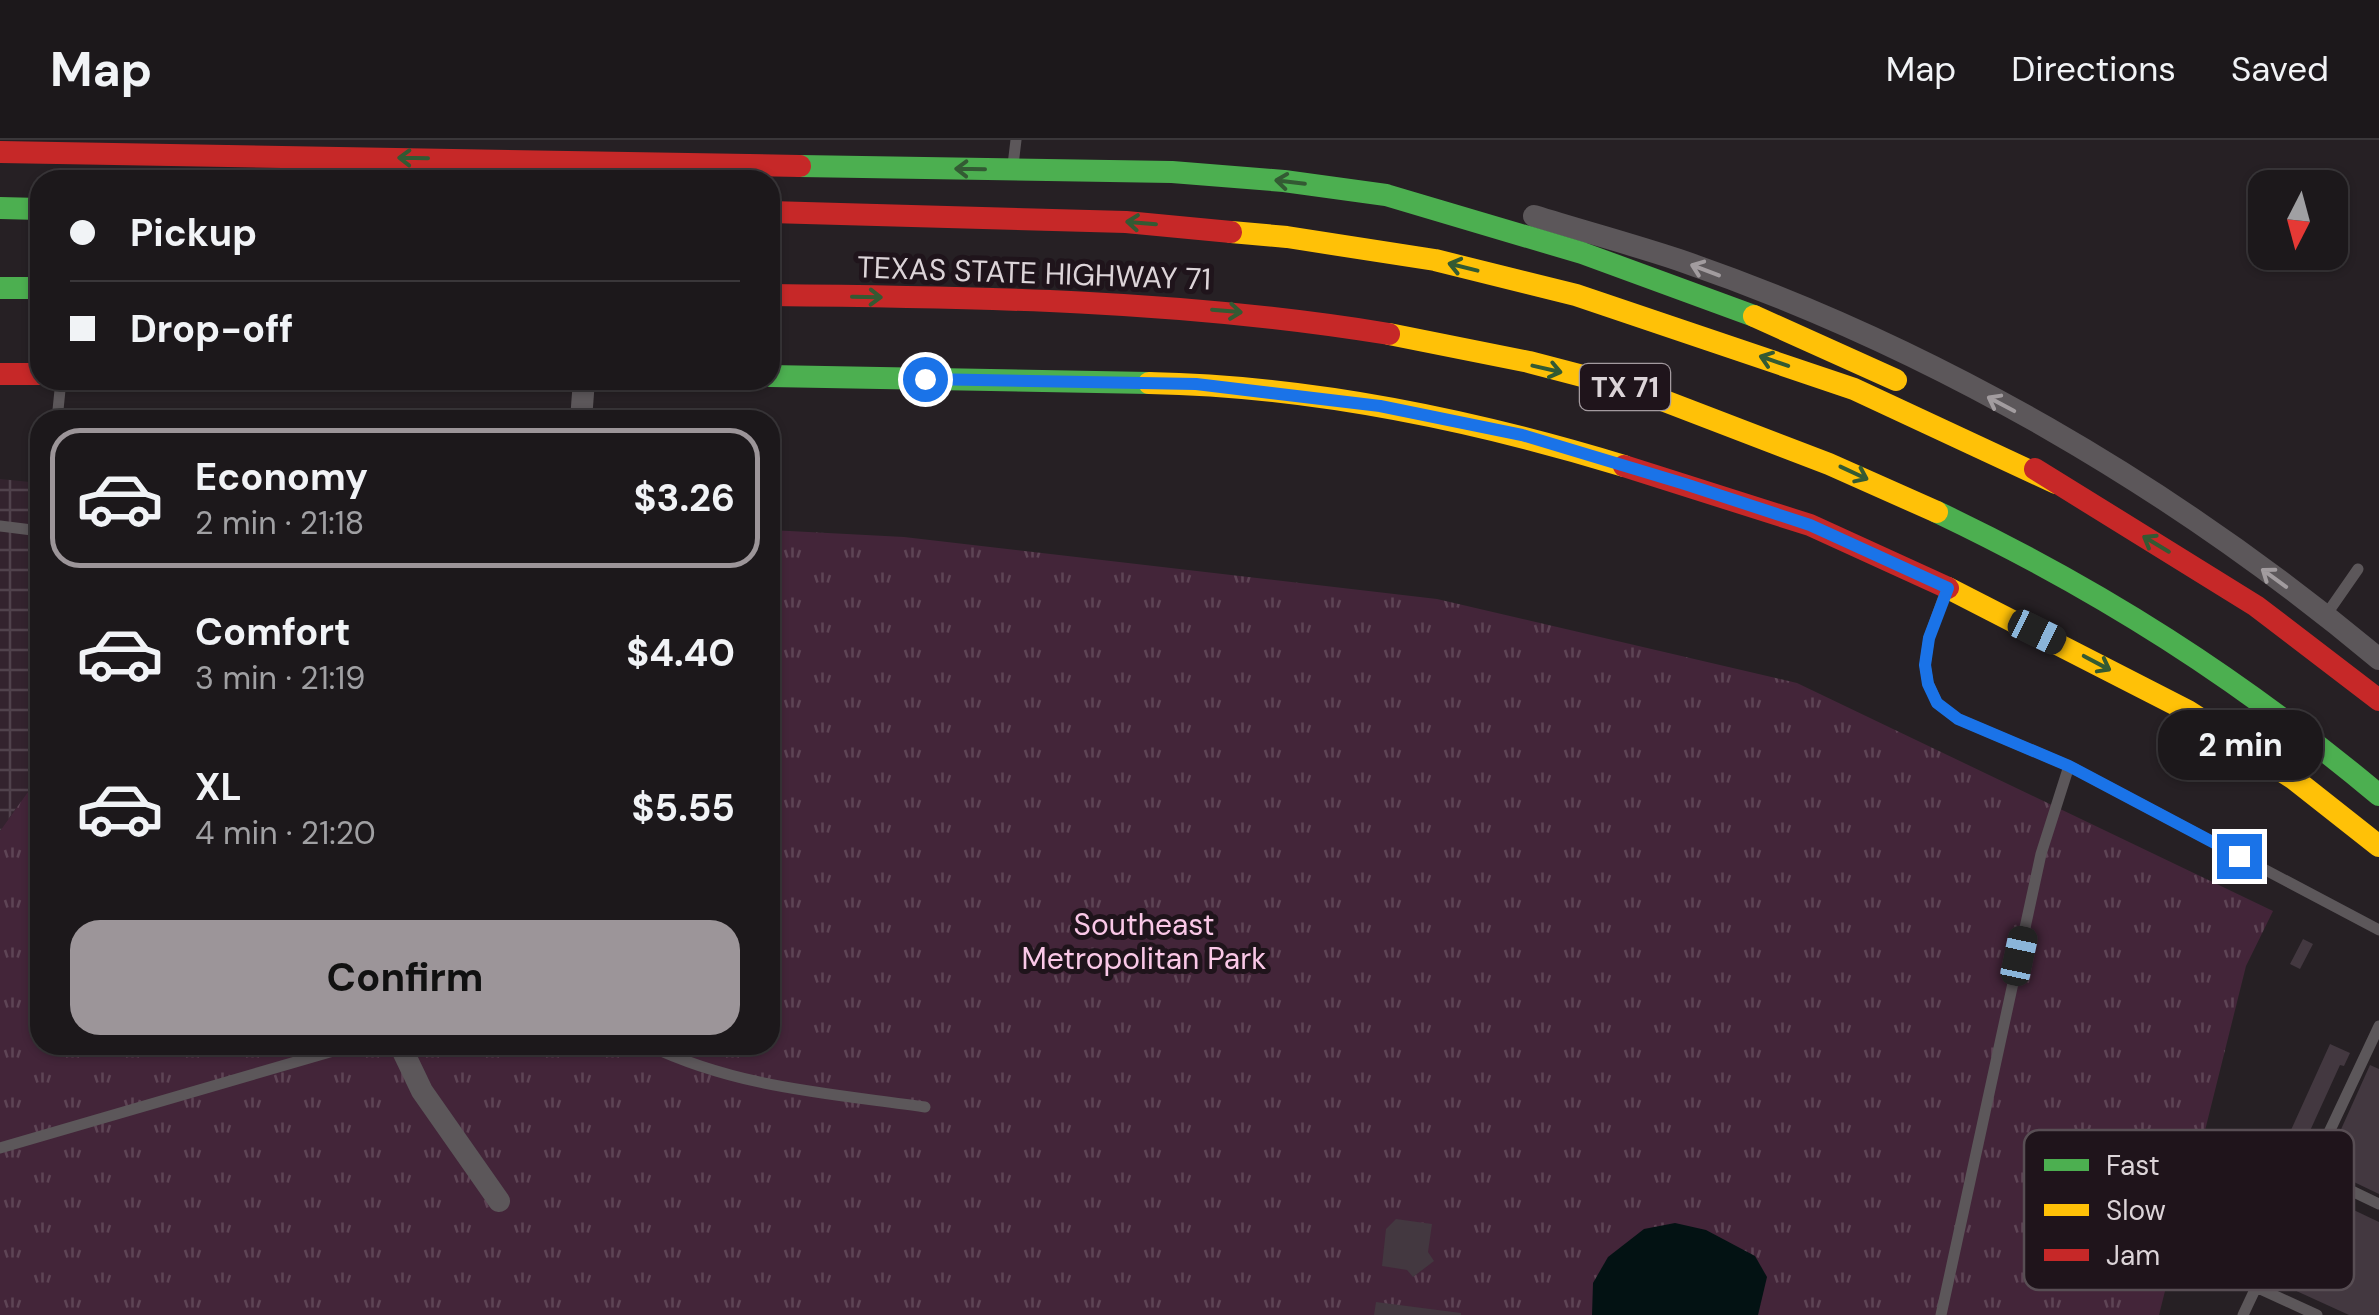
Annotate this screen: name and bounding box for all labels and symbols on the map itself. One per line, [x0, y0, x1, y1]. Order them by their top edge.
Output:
one-way arrow [397, 148, 430, 168]
one-way arrow [954, 159, 986, 178]
north arrow [2248, 170, 2348, 270]
one-way arrow [1274, 172, 1306, 191]
one-way arrow [1126, 214, 1158, 233]
street label: TEXAS STATE HIGHWAY 71 [856, 247, 1212, 299]
one-way arrow [1448, 257, 1480, 275]
one-way arrow [1690, 260, 1721, 278]
one-way arrow [851, 287, 883, 306]
one-way arrow [1210, 301, 1243, 320]
one-way arrow [1758, 351, 1790, 369]
route start [903, 357, 948, 402]
one-way arrow [1530, 361, 1562, 379]
road number: TX 71 [1580, 364, 1670, 410]
one-way arrow [1986, 393, 2016, 413]
one-way arrow [1838, 465, 1868, 483]
one-way arrow [2142, 534, 2171, 554]
one-way arrow [2261, 568, 2289, 589]
car [2003, 605, 2071, 659]
one-way arrow [2082, 654, 2112, 673]
callout: 2 min [2156, 711, 2322, 781]
route end [2217, 834, 2262, 879]
park label: Southeast Metropolitan Park [1022, 905, 1266, 978]
car [1998, 924, 2040, 988]
legend [2024, 1130, 2354, 1290]
text: Fast [2106, 1147, 2160, 1184]
text: Slow [2106, 1192, 2166, 1229]
text: Jam [2106, 1237, 2160, 1274]

